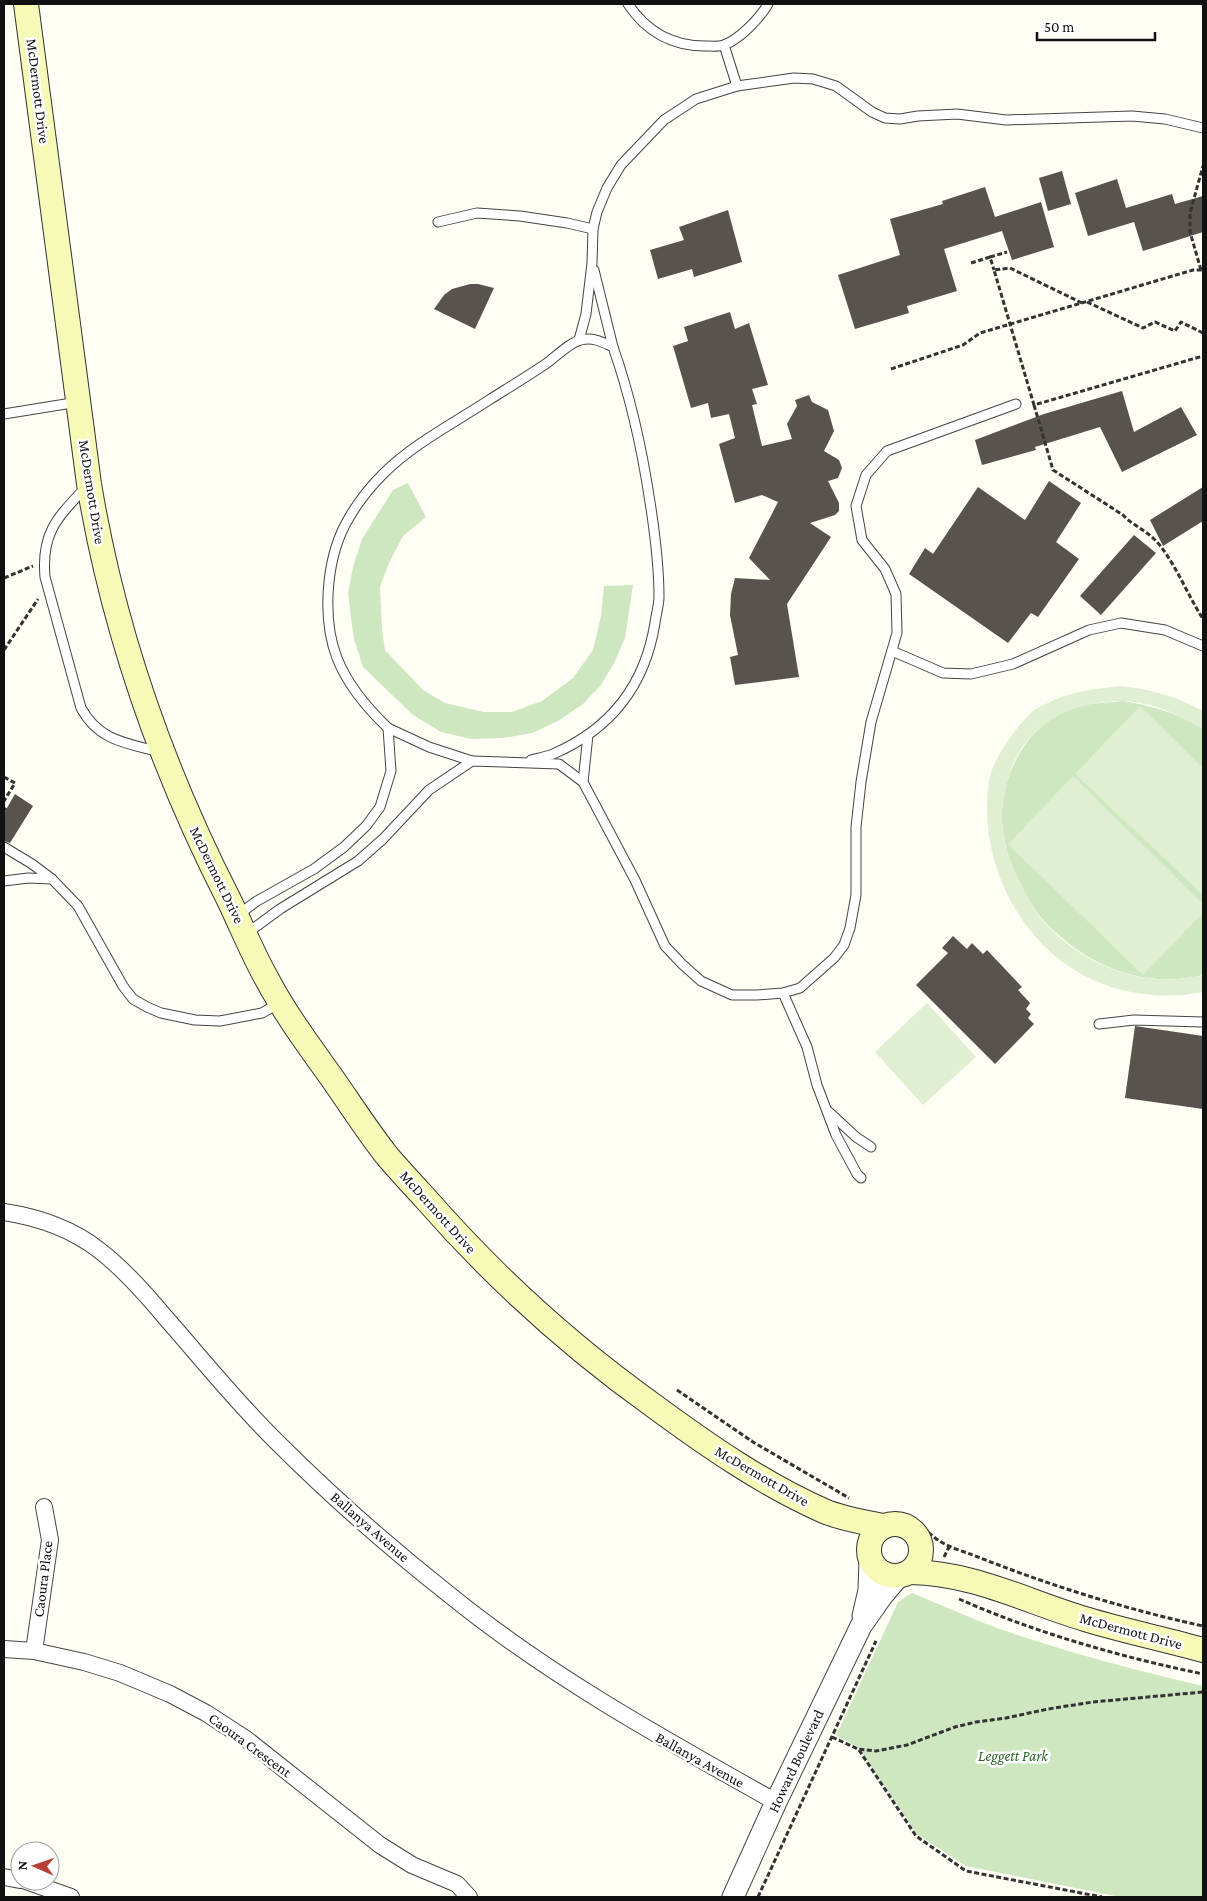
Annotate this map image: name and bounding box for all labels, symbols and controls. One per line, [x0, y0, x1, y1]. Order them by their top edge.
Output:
scale bar [1037, 10, 1154, 42]
text: 50 m [1044, 19, 1074, 35]
street label: McDermott Drive [24, 38, 52, 145]
street label: McDermott Drive [76, 439, 108, 546]
street label: McDermott Drive [187, 824, 247, 926]
street label: McDermott Drive [397, 1167, 479, 1257]
street label: McDermott Drive [712, 1443, 812, 1509]
street label: Ballanya Avenue [327, 1489, 413, 1566]
street label: Caoura Place [30, 1539, 56, 1618]
street label: McDermott Drive [1078, 1610, 1184, 1652]
street label: Howard Boulevard [765, 1707, 827, 1815]
street label: Caoura Crescent [206, 1710, 295, 1781]
street label: Ballanya Avenue [652, 1729, 747, 1792]
park label: Leggett Park [978, 1748, 1049, 1765]
north arrow [10, 1841, 60, 1891]
text: N [14, 1860, 30, 1871]

